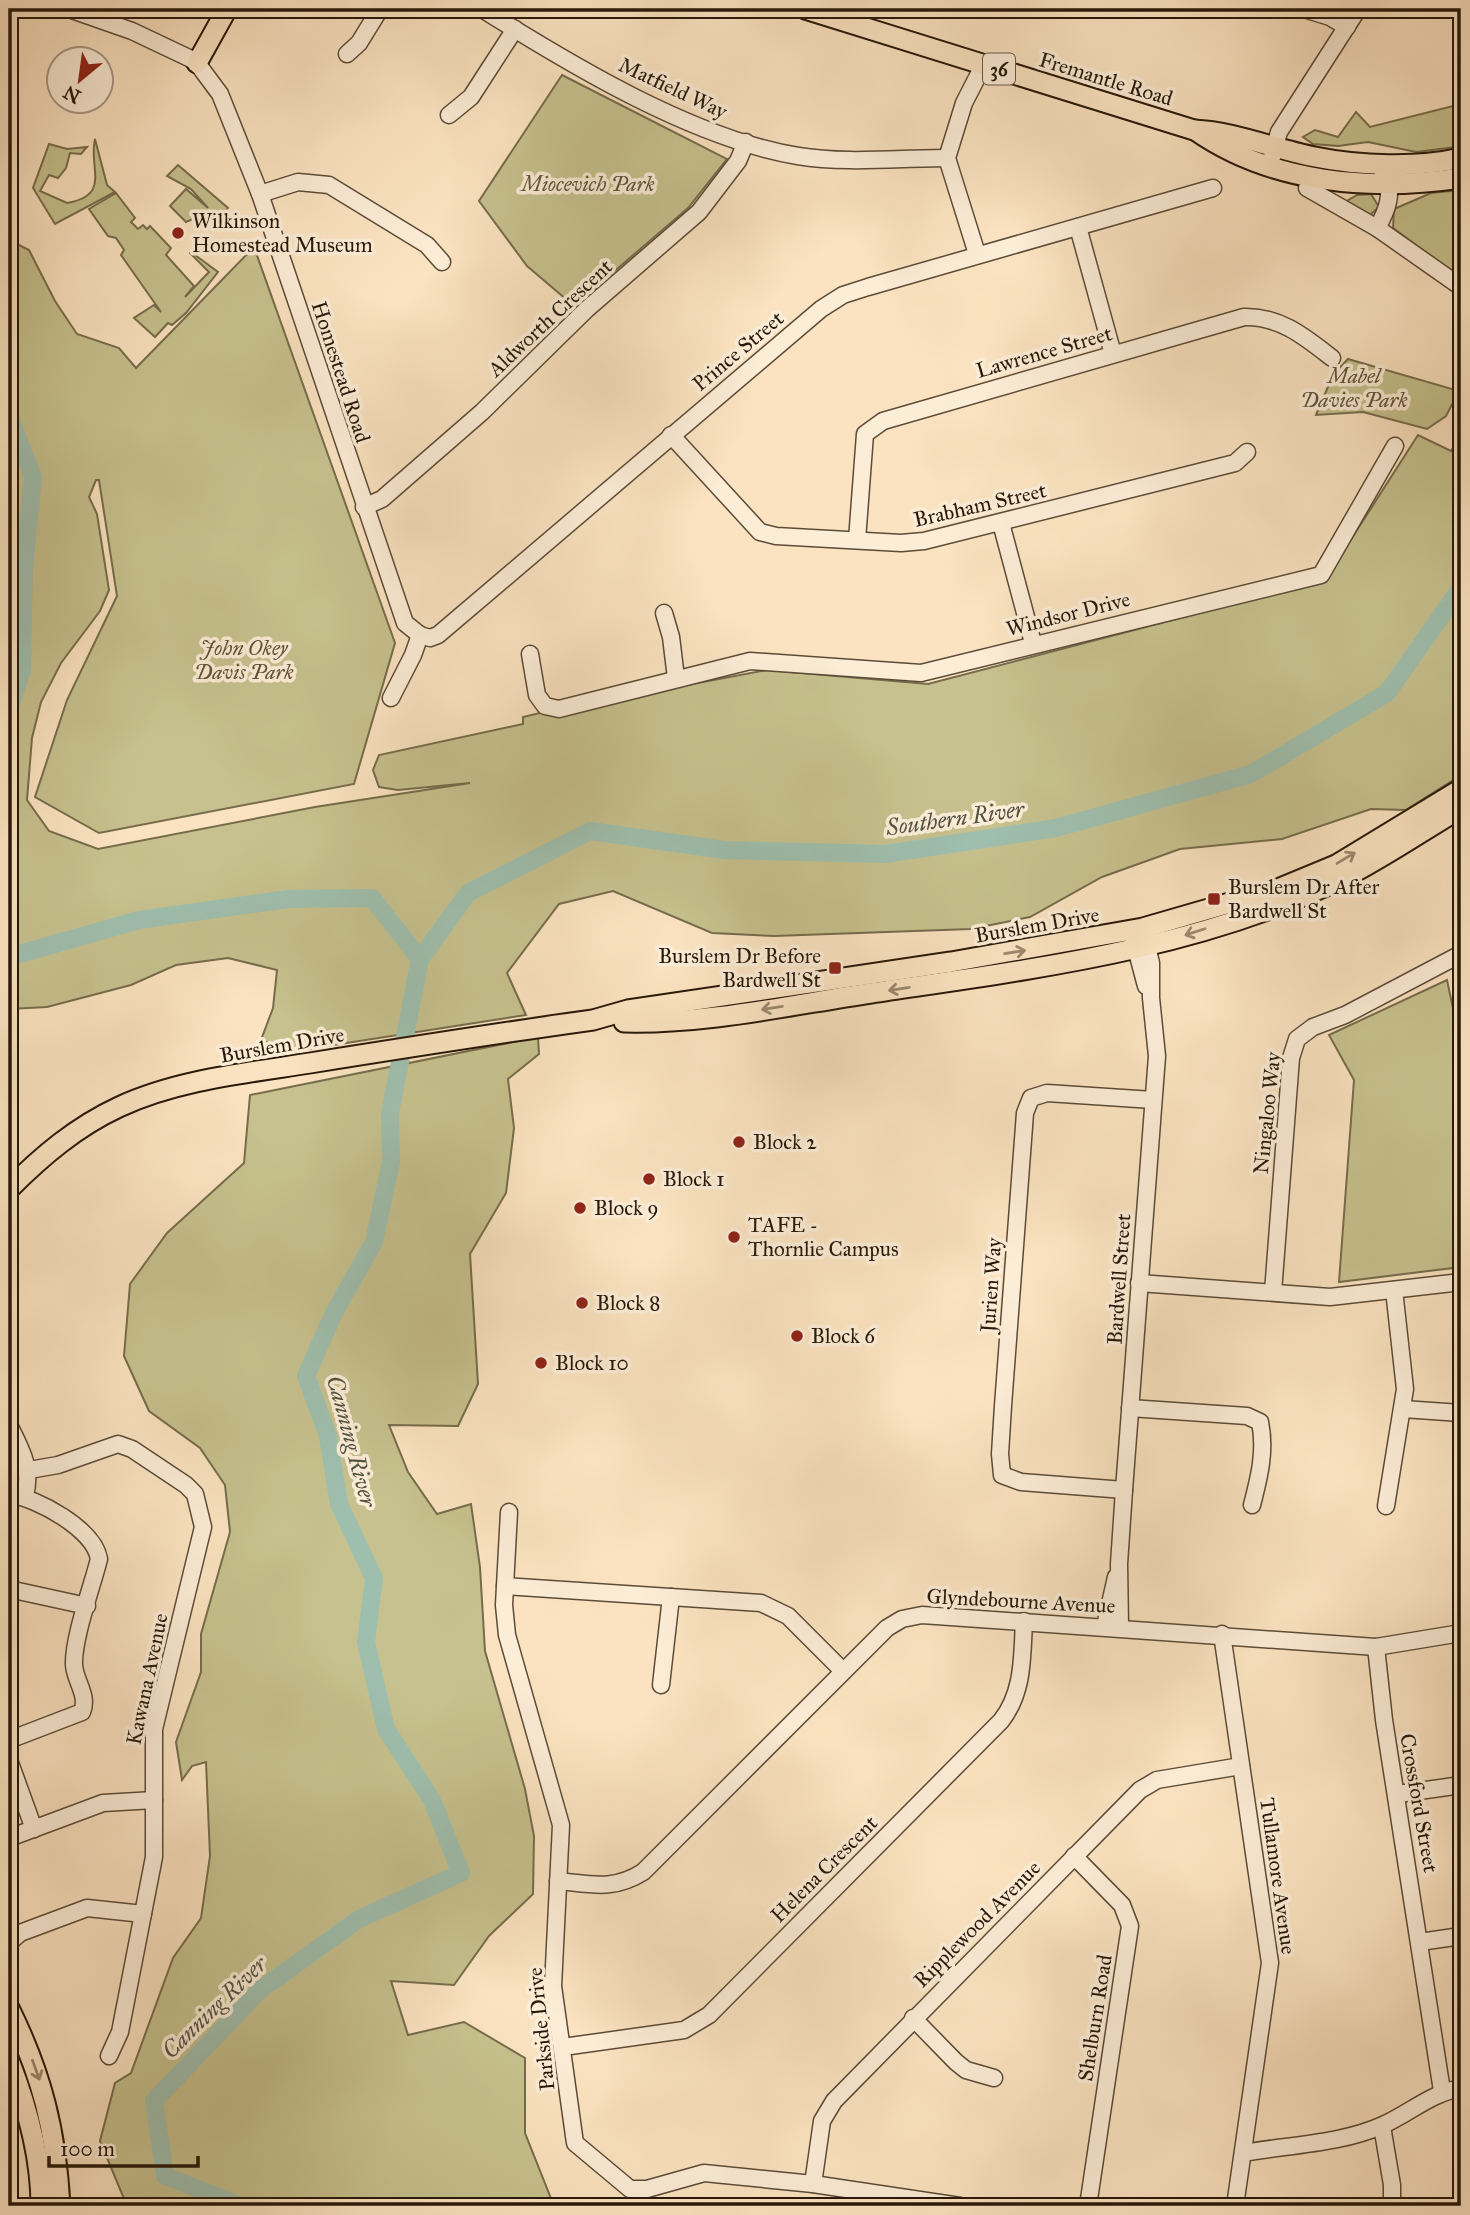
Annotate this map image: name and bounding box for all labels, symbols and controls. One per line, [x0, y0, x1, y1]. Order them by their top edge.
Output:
north arrow [46, 46, 116, 116]
street label: Fremantle Road [1036, 46, 1176, 112]
street label: Matfield Way [615, 52, 733, 125]
road number: 36 [983, 54, 1015, 85]
text: N [59, 80, 85, 108]
park label: Miocevich Park [519, 171, 655, 197]
place label: Wilkinson Homestead Museum [192, 208, 373, 258]
marker: Wilkinson Homestead Museum [170, 225, 186, 241]
street label: Aldworth Crescent [482, 253, 618, 383]
street label: Homestead Road [306, 298, 376, 447]
street label: Prince Street [687, 305, 789, 397]
street label: Lawrence Street [973, 320, 1115, 384]
park label: Mabel Davies Park [1300, 363, 1408, 413]
street label: Brabham Street [911, 477, 1049, 533]
street label: Windsor Drive [1003, 586, 1133, 642]
park label: John Okey Davis Park [194, 635, 294, 685]
water label: Southern River [883, 794, 1027, 842]
one-way arrow [1335, 851, 1355, 865]
place label: Burslem Dr After Bardwell St [1228, 874, 1380, 924]
marker: Burslem Dr After Bardwell St [1206, 891, 1222, 907]
street label: Burslem Drive [973, 901, 1101, 949]
one-way arrow [1184, 927, 1206, 939]
place label: Burslem Dr Before Bardwell St [658, 943, 822, 993]
one-way arrow [1003, 945, 1026, 958]
marker: Burslem Dr Before Bardwell St [827, 960, 843, 976]
one-way arrow [888, 983, 910, 996]
one-way arrow [761, 1002, 784, 1015]
street label: Burslem Drive [218, 1021, 346, 1069]
street label: Ningaloo Way [1248, 1050, 1286, 1175]
place label: Block 2 [753, 1129, 817, 1155]
marker: Block 2 [731, 1134, 747, 1150]
place label: Block 1 [663, 1166, 725, 1192]
marker: Block 1 [641, 1171, 657, 1187]
place label: Block 9 [594, 1195, 659, 1221]
marker: Block 9 [572, 1200, 588, 1216]
place label: TAFE - Thornlie Campus [748, 1212, 899, 1262]
street label: Bardwell Street [1101, 1212, 1137, 1345]
marker: TAFE - Thornlie Campus [726, 1229, 742, 1245]
street label: Jurien Way [975, 1236, 1007, 1335]
place label: Block 8 [596, 1290, 661, 1316]
marker: Block 8 [574, 1295, 590, 1311]
place label: Block 6 [811, 1323, 876, 1349]
marker: Block 6 [789, 1328, 805, 1344]
place label: Block 10 [555, 1350, 629, 1376]
marker: Block 10 [533, 1355, 549, 1371]
water label: Canning River [321, 1372, 383, 1511]
street label: Glyndebourne Avenue [926, 1583, 1116, 1619]
street label: Kawana Avenue [120, 1611, 174, 1747]
street label: Crossford Street [1394, 1731, 1444, 1875]
street label: Tullamore Avenue [1254, 1796, 1302, 1956]
street label: Helena Crescent [765, 1810, 883, 1928]
street label: Ripplewood Avenue [908, 1855, 1046, 1993]
water label: Canning River [156, 1949, 273, 2064]
street label: Shelburn Road [1072, 1952, 1118, 2083]
street label: Parkside Drive [522, 1966, 560, 2092]
one-way arrow [31, 2059, 43, 2081]
scale bar [49, 2124, 198, 2168]
text: 100 m [60, 2136, 115, 2162]

